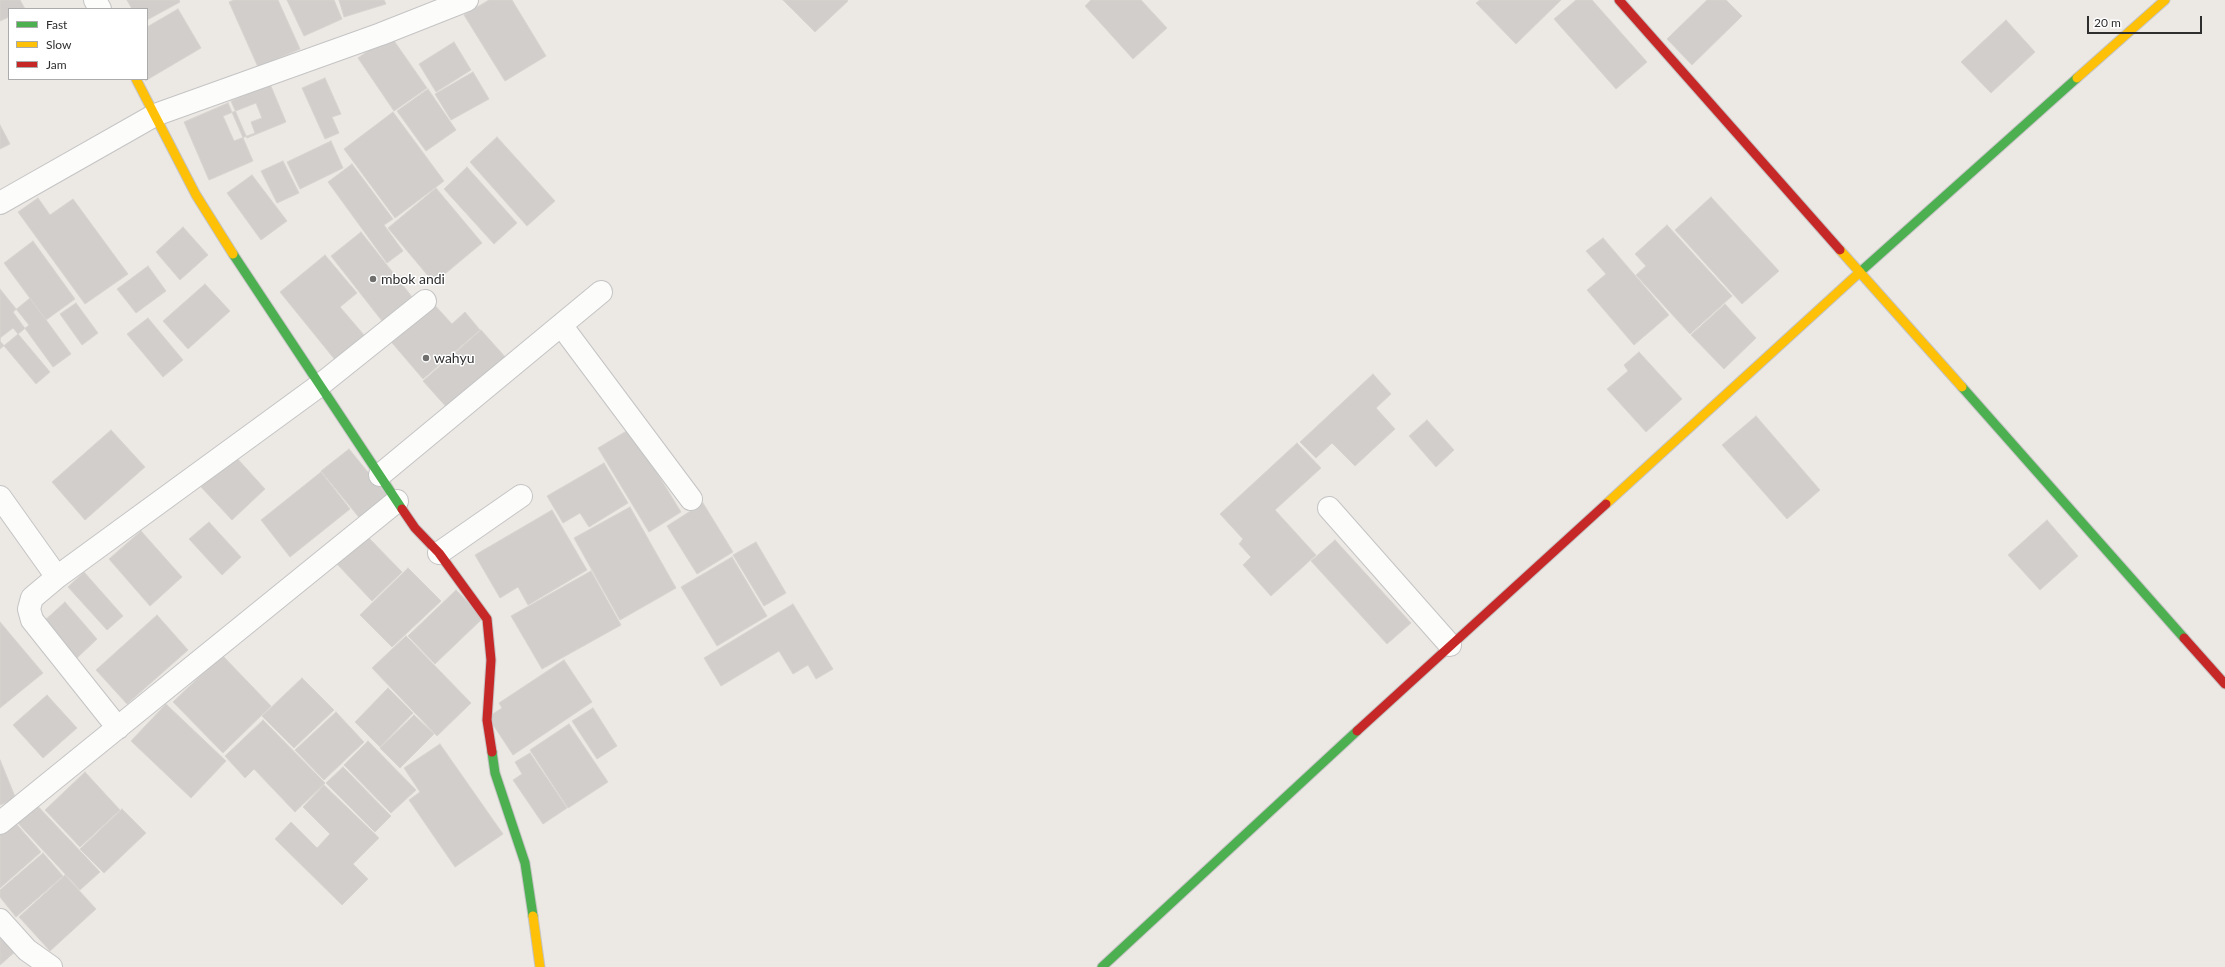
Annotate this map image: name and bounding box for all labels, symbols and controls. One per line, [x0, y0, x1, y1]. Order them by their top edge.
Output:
legend [8, 8, 148, 80]
scale bar [2089, 8, 2204, 34]
text: 20 m [2094, 15, 2121, 30]
text: Fast [46, 17, 67, 32]
text: Slow [46, 37, 71, 52]
text: Jam [46, 57, 67, 72]
place label: mbok andi [381, 271, 445, 287]
marker: mbok andi [368, 274, 378, 284]
place label: wahyu [434, 350, 475, 366]
marker: wahyu [421, 353, 431, 363]

